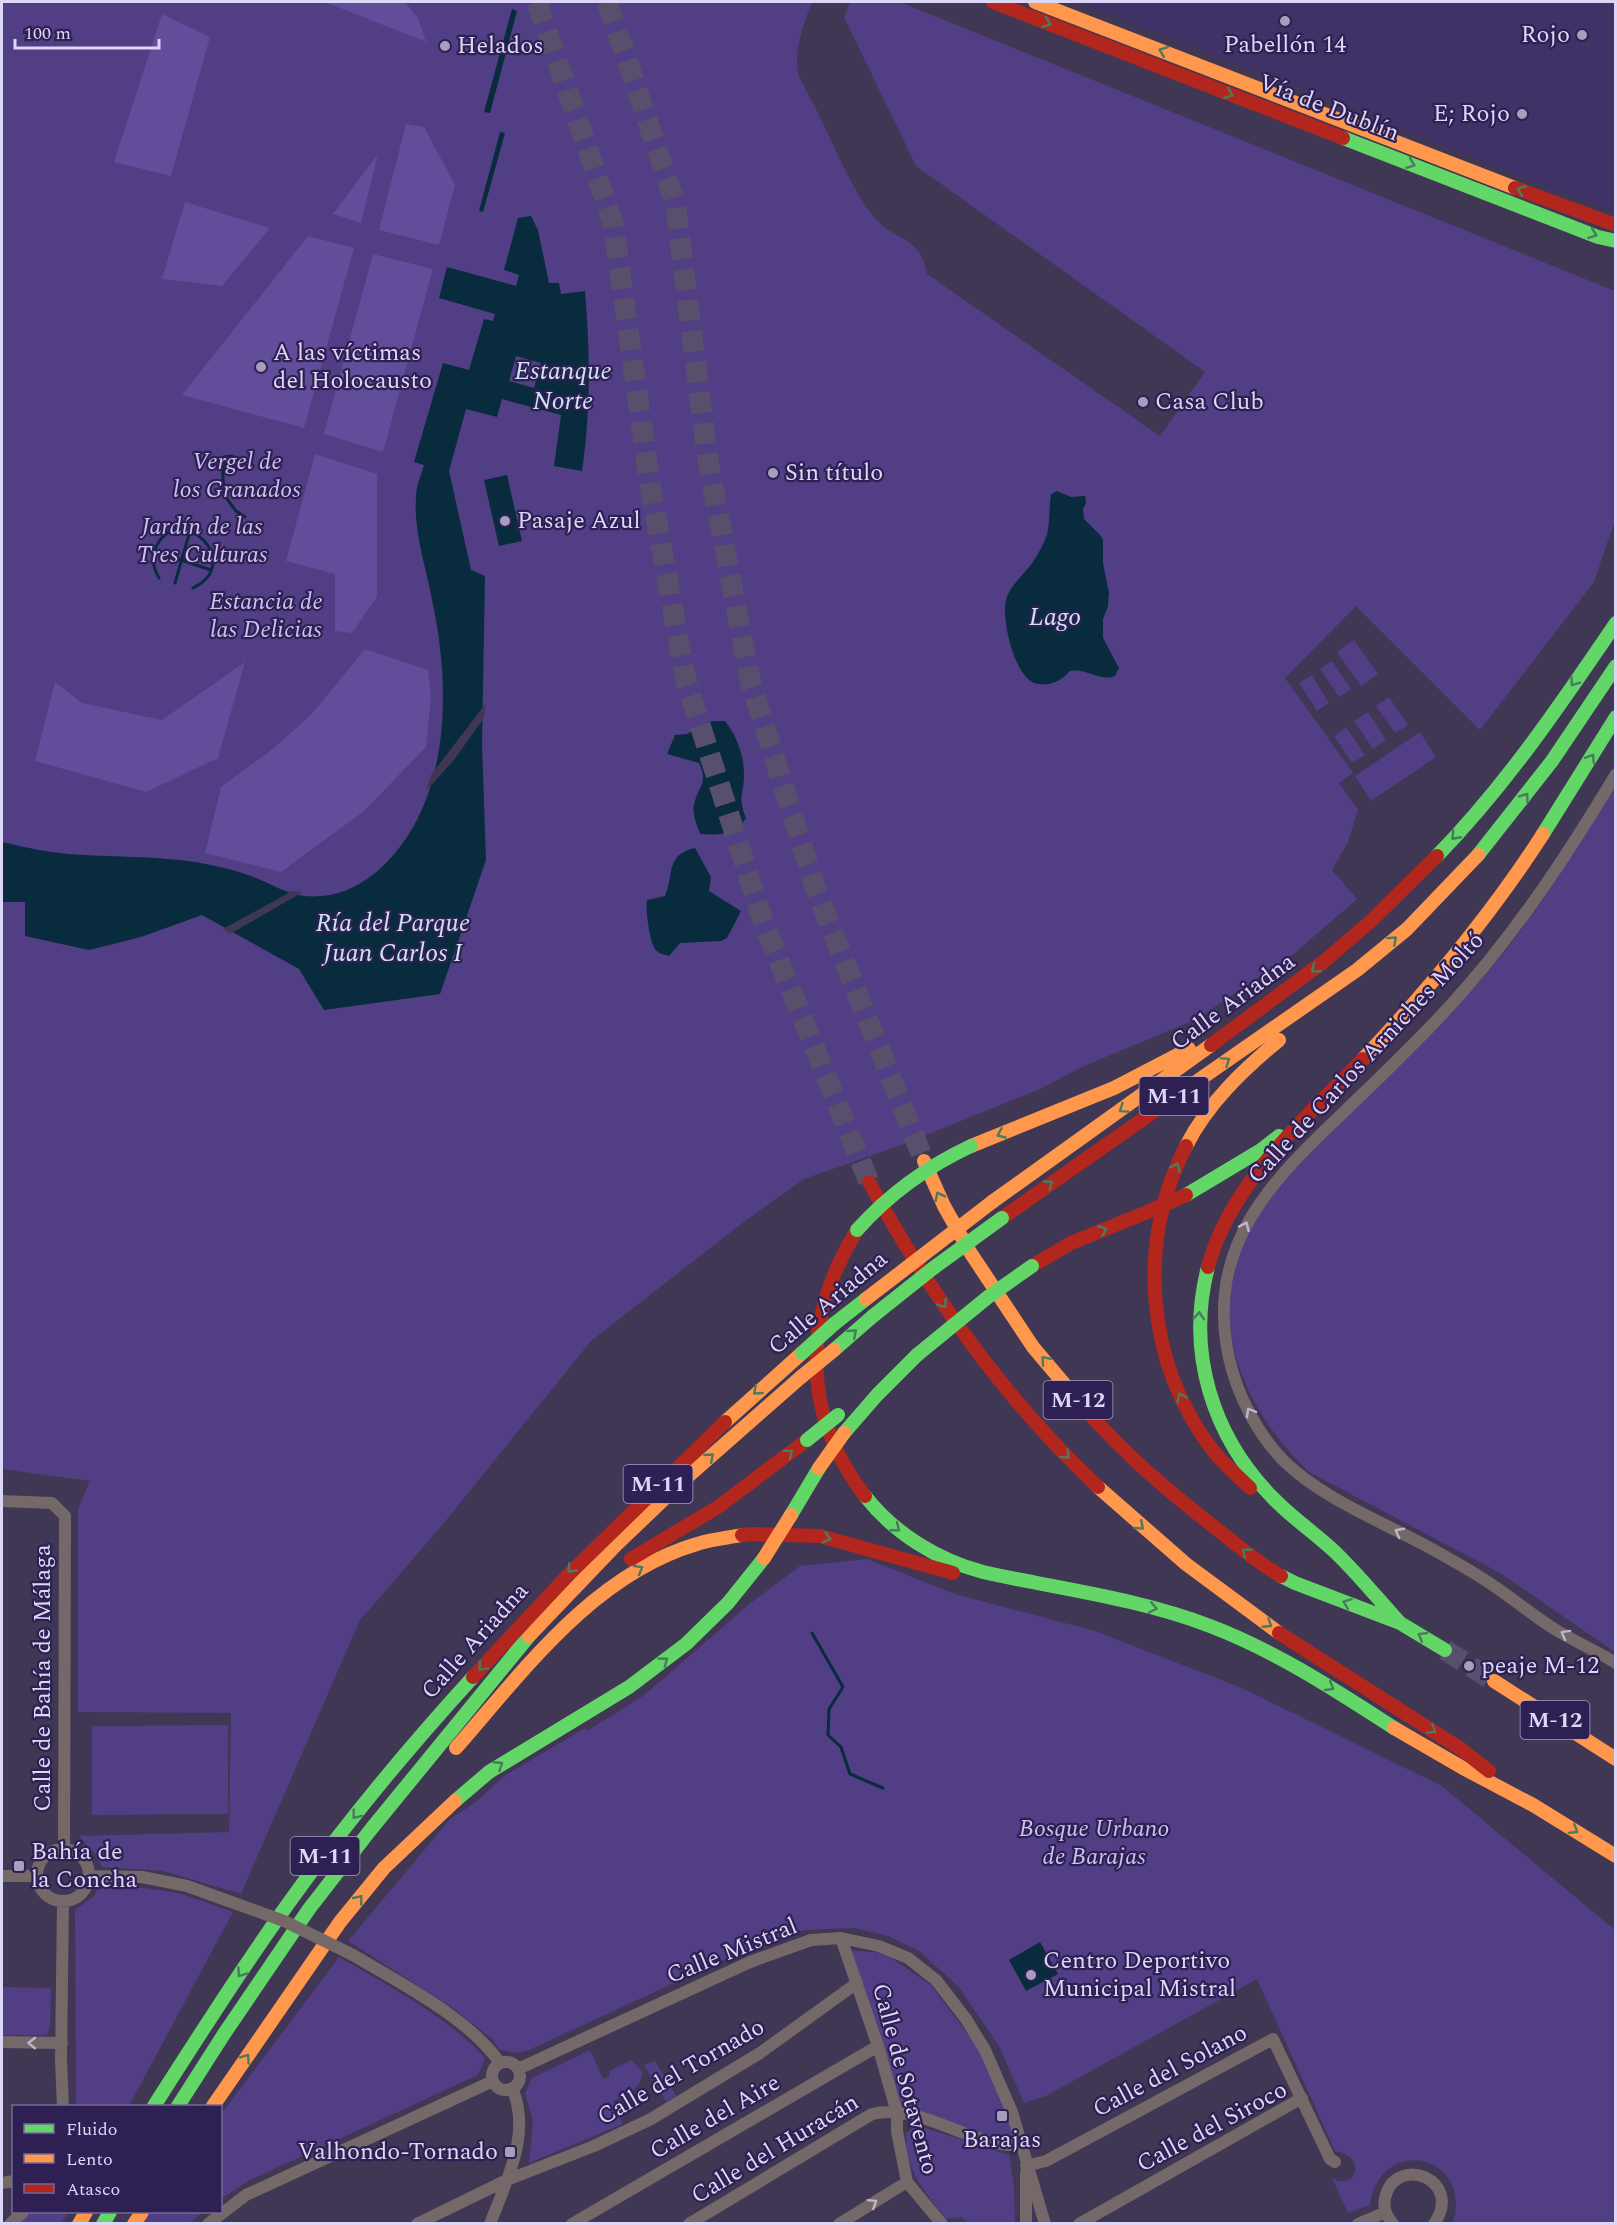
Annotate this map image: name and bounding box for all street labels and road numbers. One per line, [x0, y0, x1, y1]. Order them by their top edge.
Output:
street label: Vía de Dublín [1253, 65, 1405, 151]
street label: Calle de Carlos Arniches Moltó [1239, 924, 1493, 1192]
street label: Calle Ariadna [1163, 944, 1303, 1060]
road number: M-11 [1140, 1077, 1208, 1115]
street label: Calle Ariadna [760, 1242, 896, 1364]
road number: M-12 [1044, 1381, 1112, 1419]
road number: M-11 [624, 1465, 692, 1503]
street label: Calle de Bahía de Málaga [25, 1544, 61, 1812]
street label: Calle Ariadna [413, 1574, 538, 1707]
road number: M-12 [1520, 1701, 1590, 1739]
road number: M-11 [290, 1837, 360, 1875]
street label: Calle Mistral [661, 1908, 803, 1994]
street label: Calle de Sotavento [862, 1979, 948, 2179]
street label: Calle del Tornado [590, 2009, 772, 2135]
street label: Calle del Solano [1086, 2015, 1254, 2127]
street label: Calle del Aire [643, 2065, 787, 2169]
street label: Calle del Siroco [1130, 2072, 1294, 2182]
street label: Calle del Huracán [684, 2085, 866, 2213]

